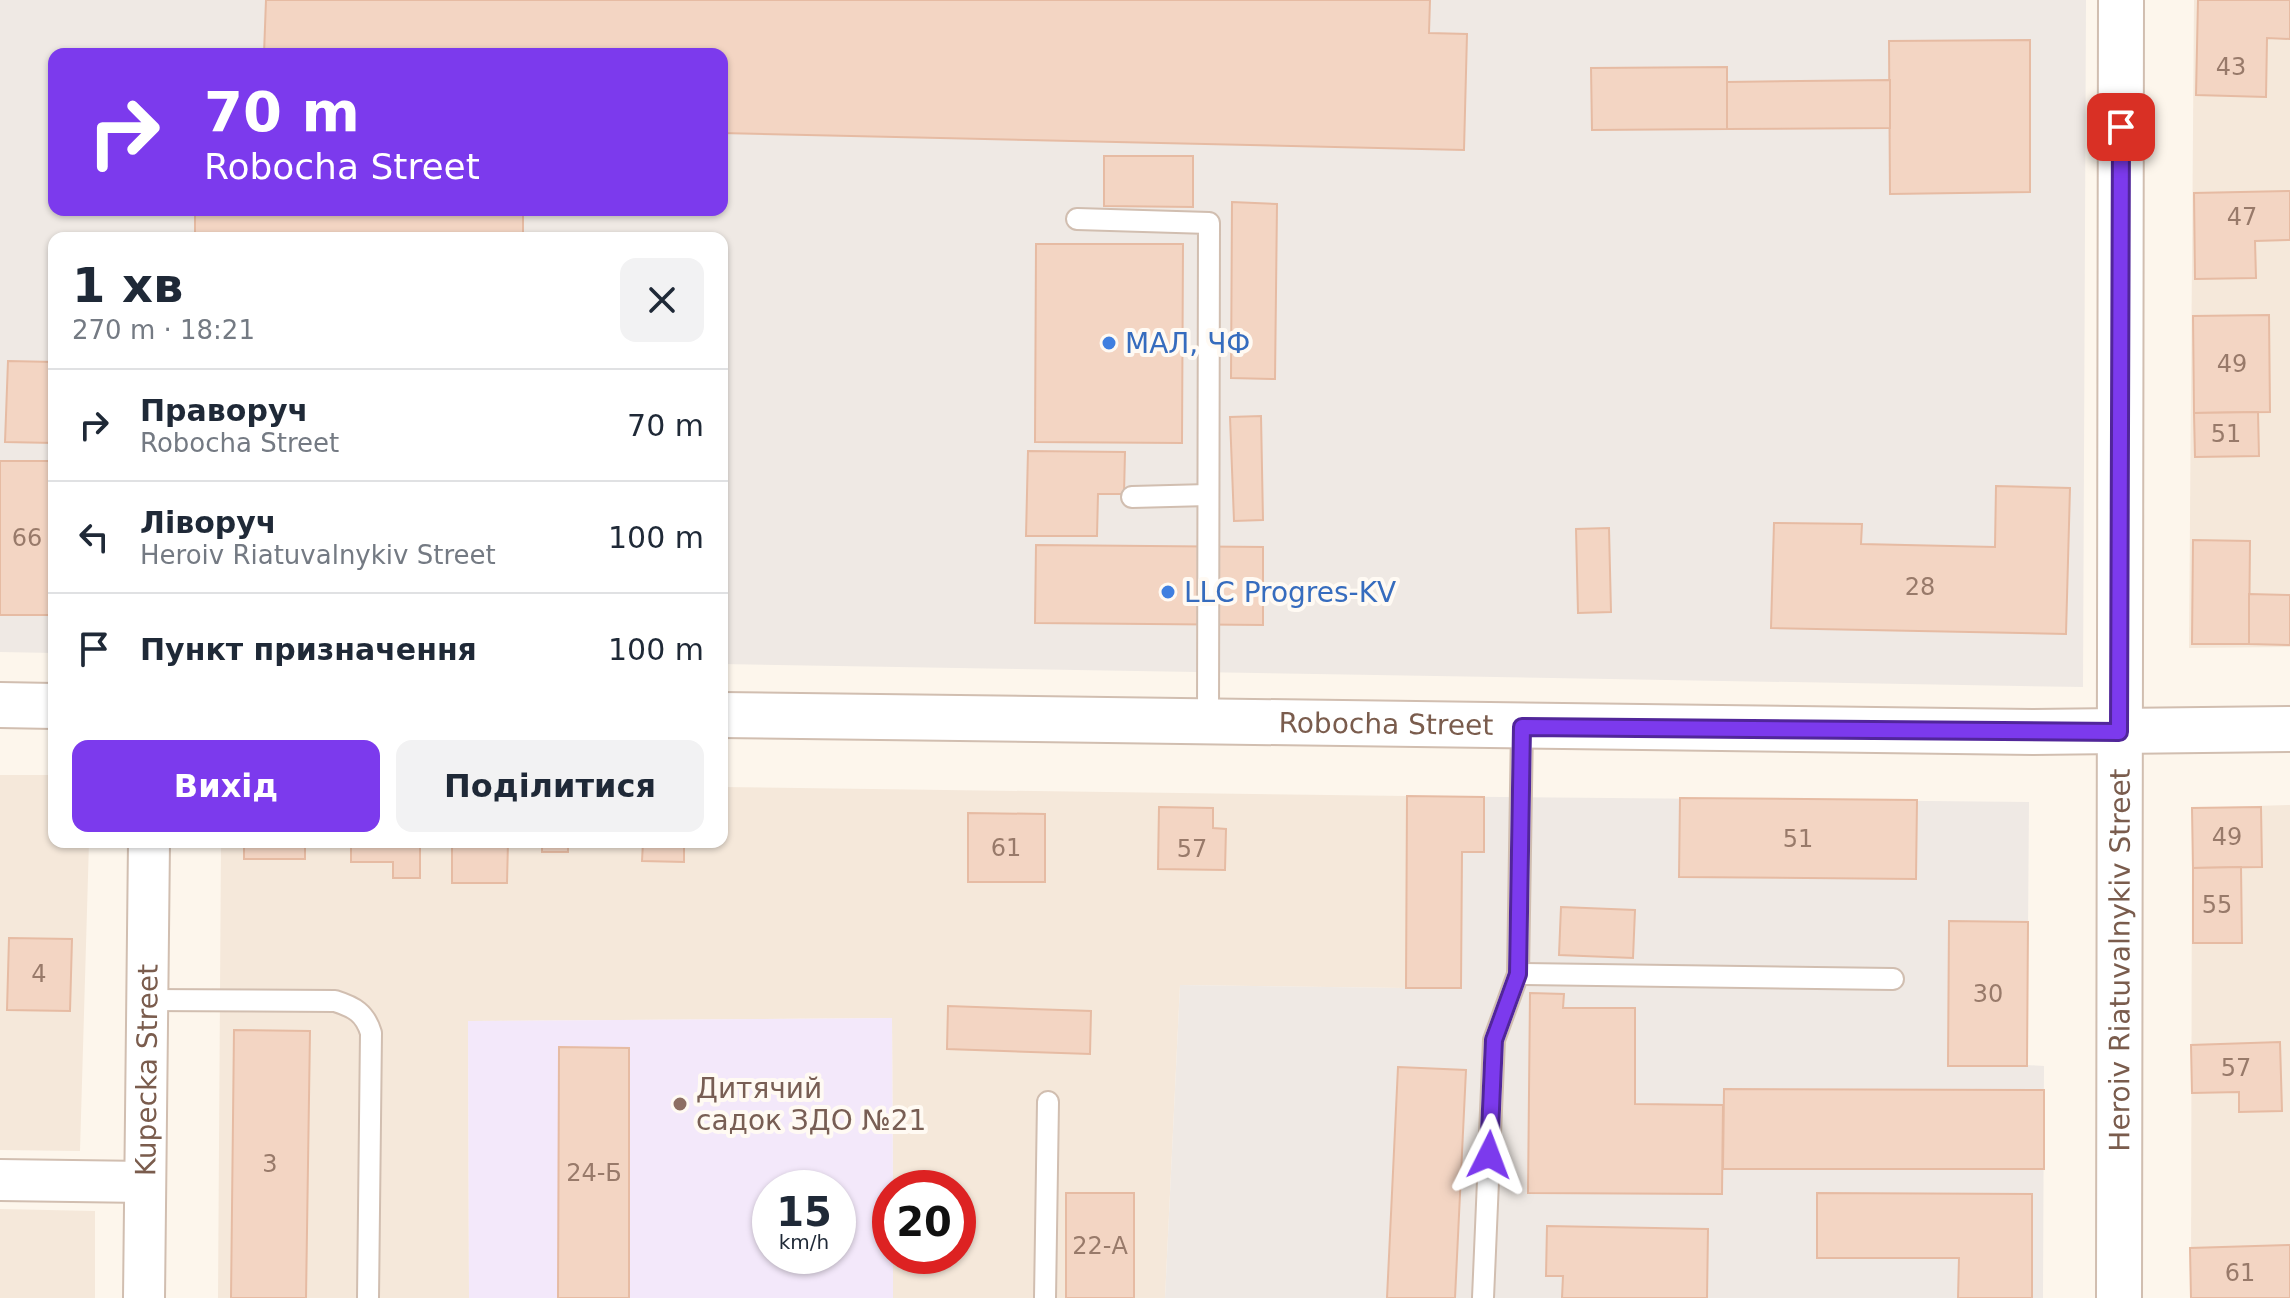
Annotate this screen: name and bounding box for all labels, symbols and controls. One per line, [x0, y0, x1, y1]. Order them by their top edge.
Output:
house number: 43 [2216, 53, 2246, 81]
text: 70 m [204, 79, 360, 144]
icon: right [72, 80, 176, 184]
pin [2087, 93, 2155, 161]
icon: arrive [2099, 105, 2143, 149]
text: Robocha Street [204, 146, 480, 187]
house number: 47 [2227, 203, 2257, 231]
text: 1 хв [72, 257, 183, 313]
button: close [620, 258, 704, 342]
text: 270 m · 18:21 [72, 315, 255, 345]
place label: МАЛ, ЧФ [1125, 327, 1250, 360]
marker: МАЛ, ЧФ [1100, 334, 1118, 352]
house number: 49 [2217, 350, 2247, 378]
text: Праворуч [140, 393, 308, 428]
icon: right [72, 403, 116, 447]
text: 70 m [627, 408, 704, 443]
house number: 51 [2211, 420, 2241, 448]
text: Robocha Street [140, 428, 339, 458]
text: Ліворуч [140, 505, 276, 540]
icon: left [72, 515, 116, 559]
text: 100 m [608, 520, 704, 555]
house number: 66 [12, 524, 42, 552]
text: Heroiv Riatuvalnykiv Street [140, 540, 496, 570]
house number: 28 [1905, 573, 1935, 601]
place label: LLC Progres-KV [1184, 576, 1396, 609]
marker: LLC Progres-KV [1159, 583, 1177, 601]
icon: arrive [72, 627, 116, 671]
text: Пункт призначення [140, 632, 477, 667]
text: 100 m [608, 632, 704, 667]
street label: Robocha Street [1278, 706, 1493, 741]
button: Вихід [72, 740, 380, 832]
button: Поділитися [396, 740, 704, 832]
street label: Heroiv Riatuvalnykiv Street [2103, 768, 2136, 1152]
house number: 49 [2212, 823, 2242, 851]
house number: 51 [1783, 825, 1813, 853]
house number: 61 [991, 834, 1021, 862]
house number: 57 [1177, 835, 1207, 863]
house number: 55 [2202, 891, 2232, 919]
house number: 4 [31, 960, 47, 988]
street label: Kupecka Street [129, 964, 164, 1176]
house number: 30 [1973, 980, 2003, 1008]
house number: 57 [2221, 1054, 2251, 1082]
place label: Дитячий садок ЗДО №21 [696, 1072, 926, 1137]
marker: Дитячий садок ЗДО №21 [671, 1095, 689, 1113]
position arrow [1447, 1113, 1531, 1197]
house number: 3 [262, 1150, 278, 1178]
house number: 24-Б [566, 1159, 622, 1187]
speed limit sign: 20 [872, 1170, 976, 1274]
text: 15 [776, 1189, 832, 1235]
text: km/h [779, 1230, 829, 1254]
house number: 22-А [1072, 1232, 1128, 1260]
house number: 61 [2225, 1259, 2255, 1287]

